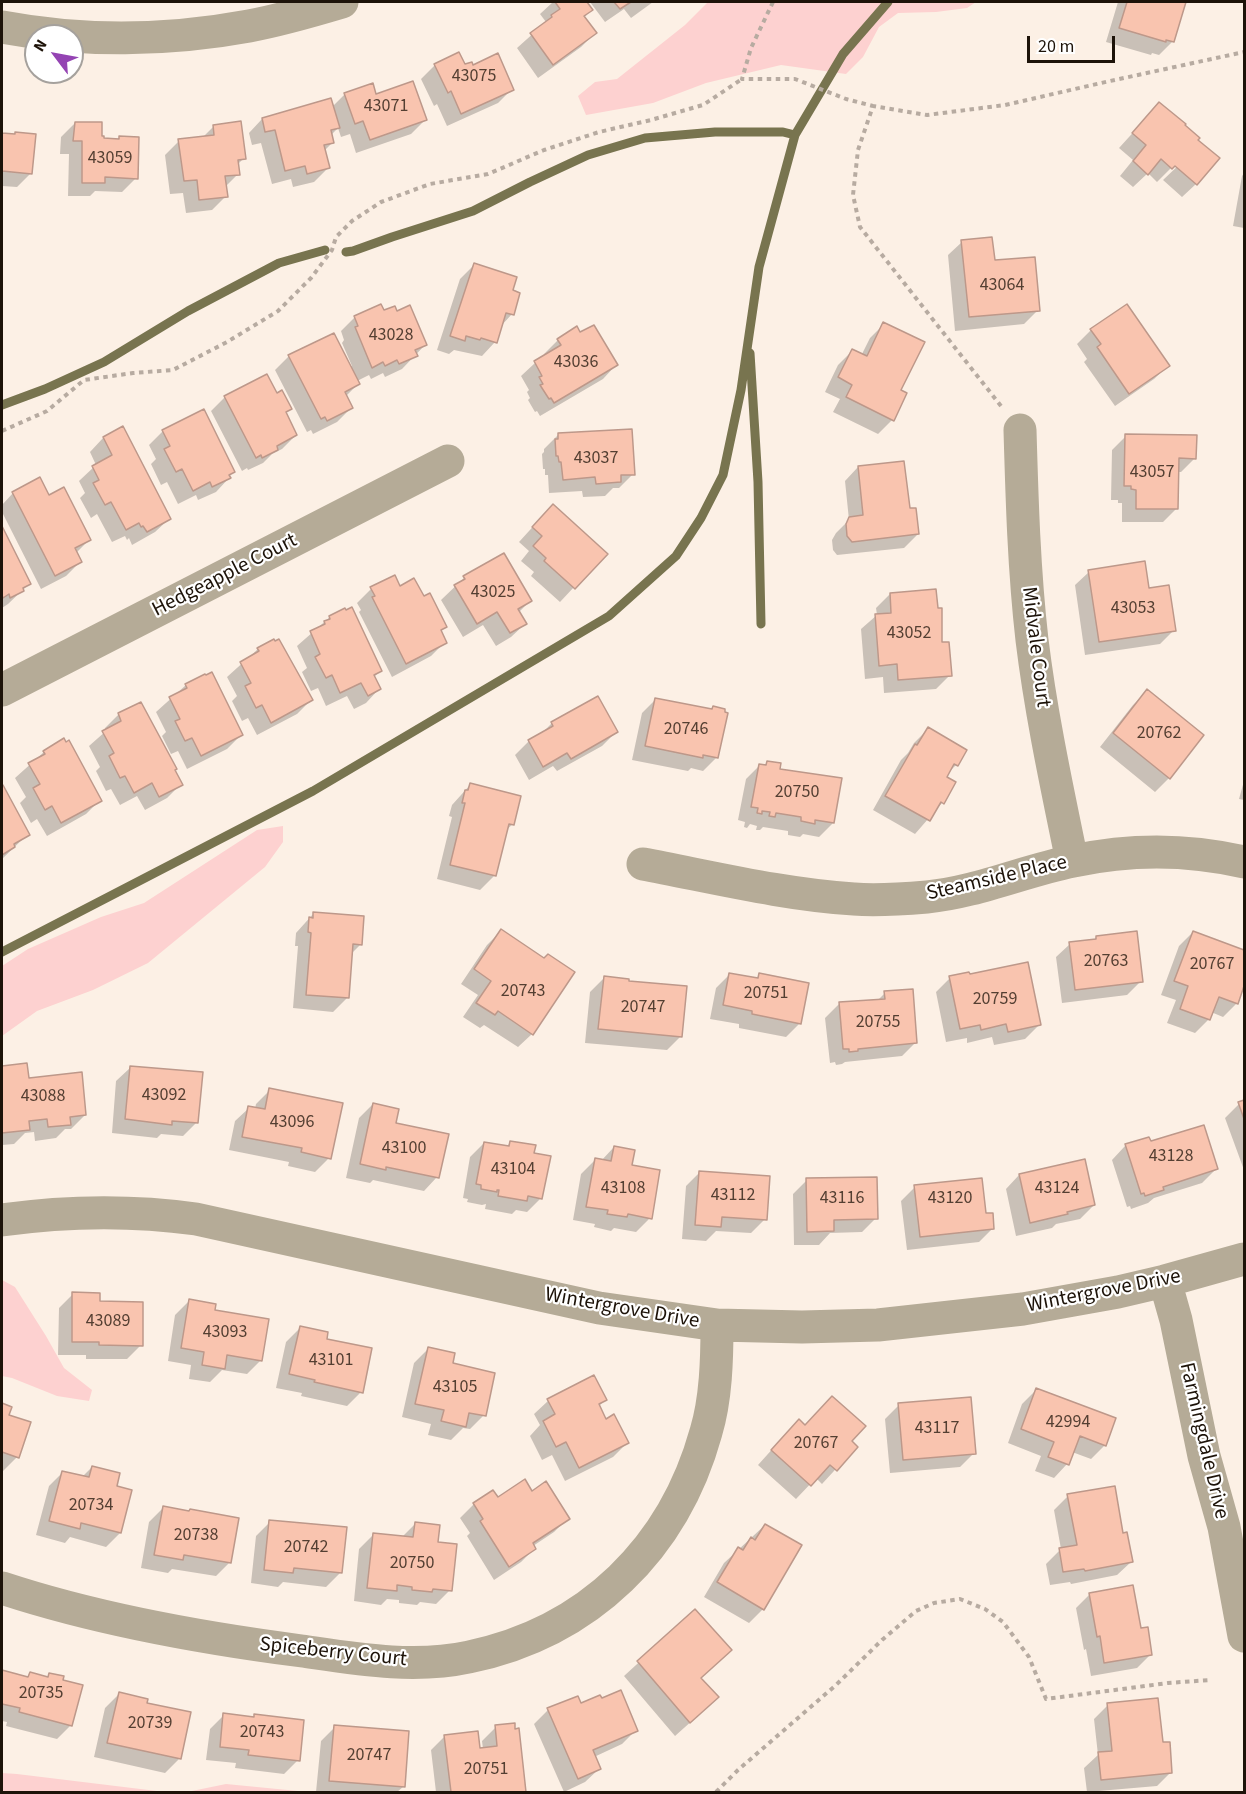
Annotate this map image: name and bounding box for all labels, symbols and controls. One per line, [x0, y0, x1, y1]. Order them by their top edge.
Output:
north arrow [24, 24, 84, 84]
scale bar [1030, 24, 1118, 62]
text: 20 m [1038, 34, 1074, 59]
text: N [28, 35, 53, 56]
house number: 43075 [452, 66, 496, 88]
house number: 43071 [364, 96, 408, 118]
house number: 43059 [88, 148, 132, 170]
house number: 43064 [980, 275, 1024, 297]
house number: 43028 [369, 325, 413, 347]
house number: 43036 [554, 352, 598, 374]
house number: 43037 [574, 448, 618, 470]
house number: 43057 [1130, 462, 1174, 484]
street label: Hedgeapple Court [148, 529, 302, 623]
house number: 43025 [471, 582, 515, 604]
street label: Midvale Court [1015, 585, 1055, 709]
house number: 43053 [1111, 598, 1155, 620]
house number: 43052 [887, 623, 931, 645]
house number: 20746 [664, 719, 708, 741]
house number: 20762 [1137, 723, 1181, 745]
house number: 20750 [775, 782, 819, 804]
street label: Steamside Place [924, 851, 1070, 907]
house number: 20763 [1084, 951, 1128, 973]
house number: 20767 [1190, 954, 1234, 976]
house number: 20743 [501, 981, 545, 1003]
house number: 20751 [744, 983, 788, 1005]
house number: 20759 [973, 989, 1017, 1011]
house number: 20747 [621, 997, 665, 1019]
house number: 20755 [856, 1012, 900, 1034]
house number: 43092 [142, 1085, 186, 1107]
house number: 43088 [21, 1086, 65, 1108]
house number: 43096 [270, 1112, 314, 1134]
house number: 43100 [382, 1138, 426, 1160]
house number: 43128 [1149, 1146, 1193, 1168]
house number: 43104 [491, 1159, 535, 1181]
house number: 43108 [601, 1178, 645, 1200]
house number: 43124 [1035, 1178, 1079, 1200]
house number: 43112 [711, 1185, 755, 1207]
house number: 43116 [820, 1188, 864, 1210]
house number: 43120 [928, 1188, 972, 1210]
street label: Wintergrove Drive [1025, 1265, 1183, 1319]
street label: Wintergrove Drive [543, 1283, 701, 1335]
house number: 43089 [86, 1311, 130, 1333]
house number: 43093 [203, 1322, 247, 1344]
house number: 43101 [309, 1350, 353, 1372]
street label: Farmingdale Drive [1173, 1360, 1233, 1522]
house number: 43105 [433, 1377, 477, 1399]
house number: 42994 [1046, 1412, 1090, 1434]
house number: 43117 [915, 1418, 959, 1440]
house number: 20767 [794, 1433, 838, 1455]
house number: 20734 [69, 1495, 113, 1517]
house number: 20738 [174, 1525, 218, 1547]
house number: 20742 [284, 1537, 328, 1559]
house number: 20750 [390, 1553, 434, 1575]
street label: Spiceberry Court [258, 1633, 408, 1673]
house number: 20735 [19, 1683, 63, 1705]
house number: 20739 [128, 1713, 172, 1735]
house number: 20743 [240, 1722, 284, 1744]
house number: 20747 [347, 1745, 391, 1767]
house number: 20751 [464, 1759, 508, 1781]

